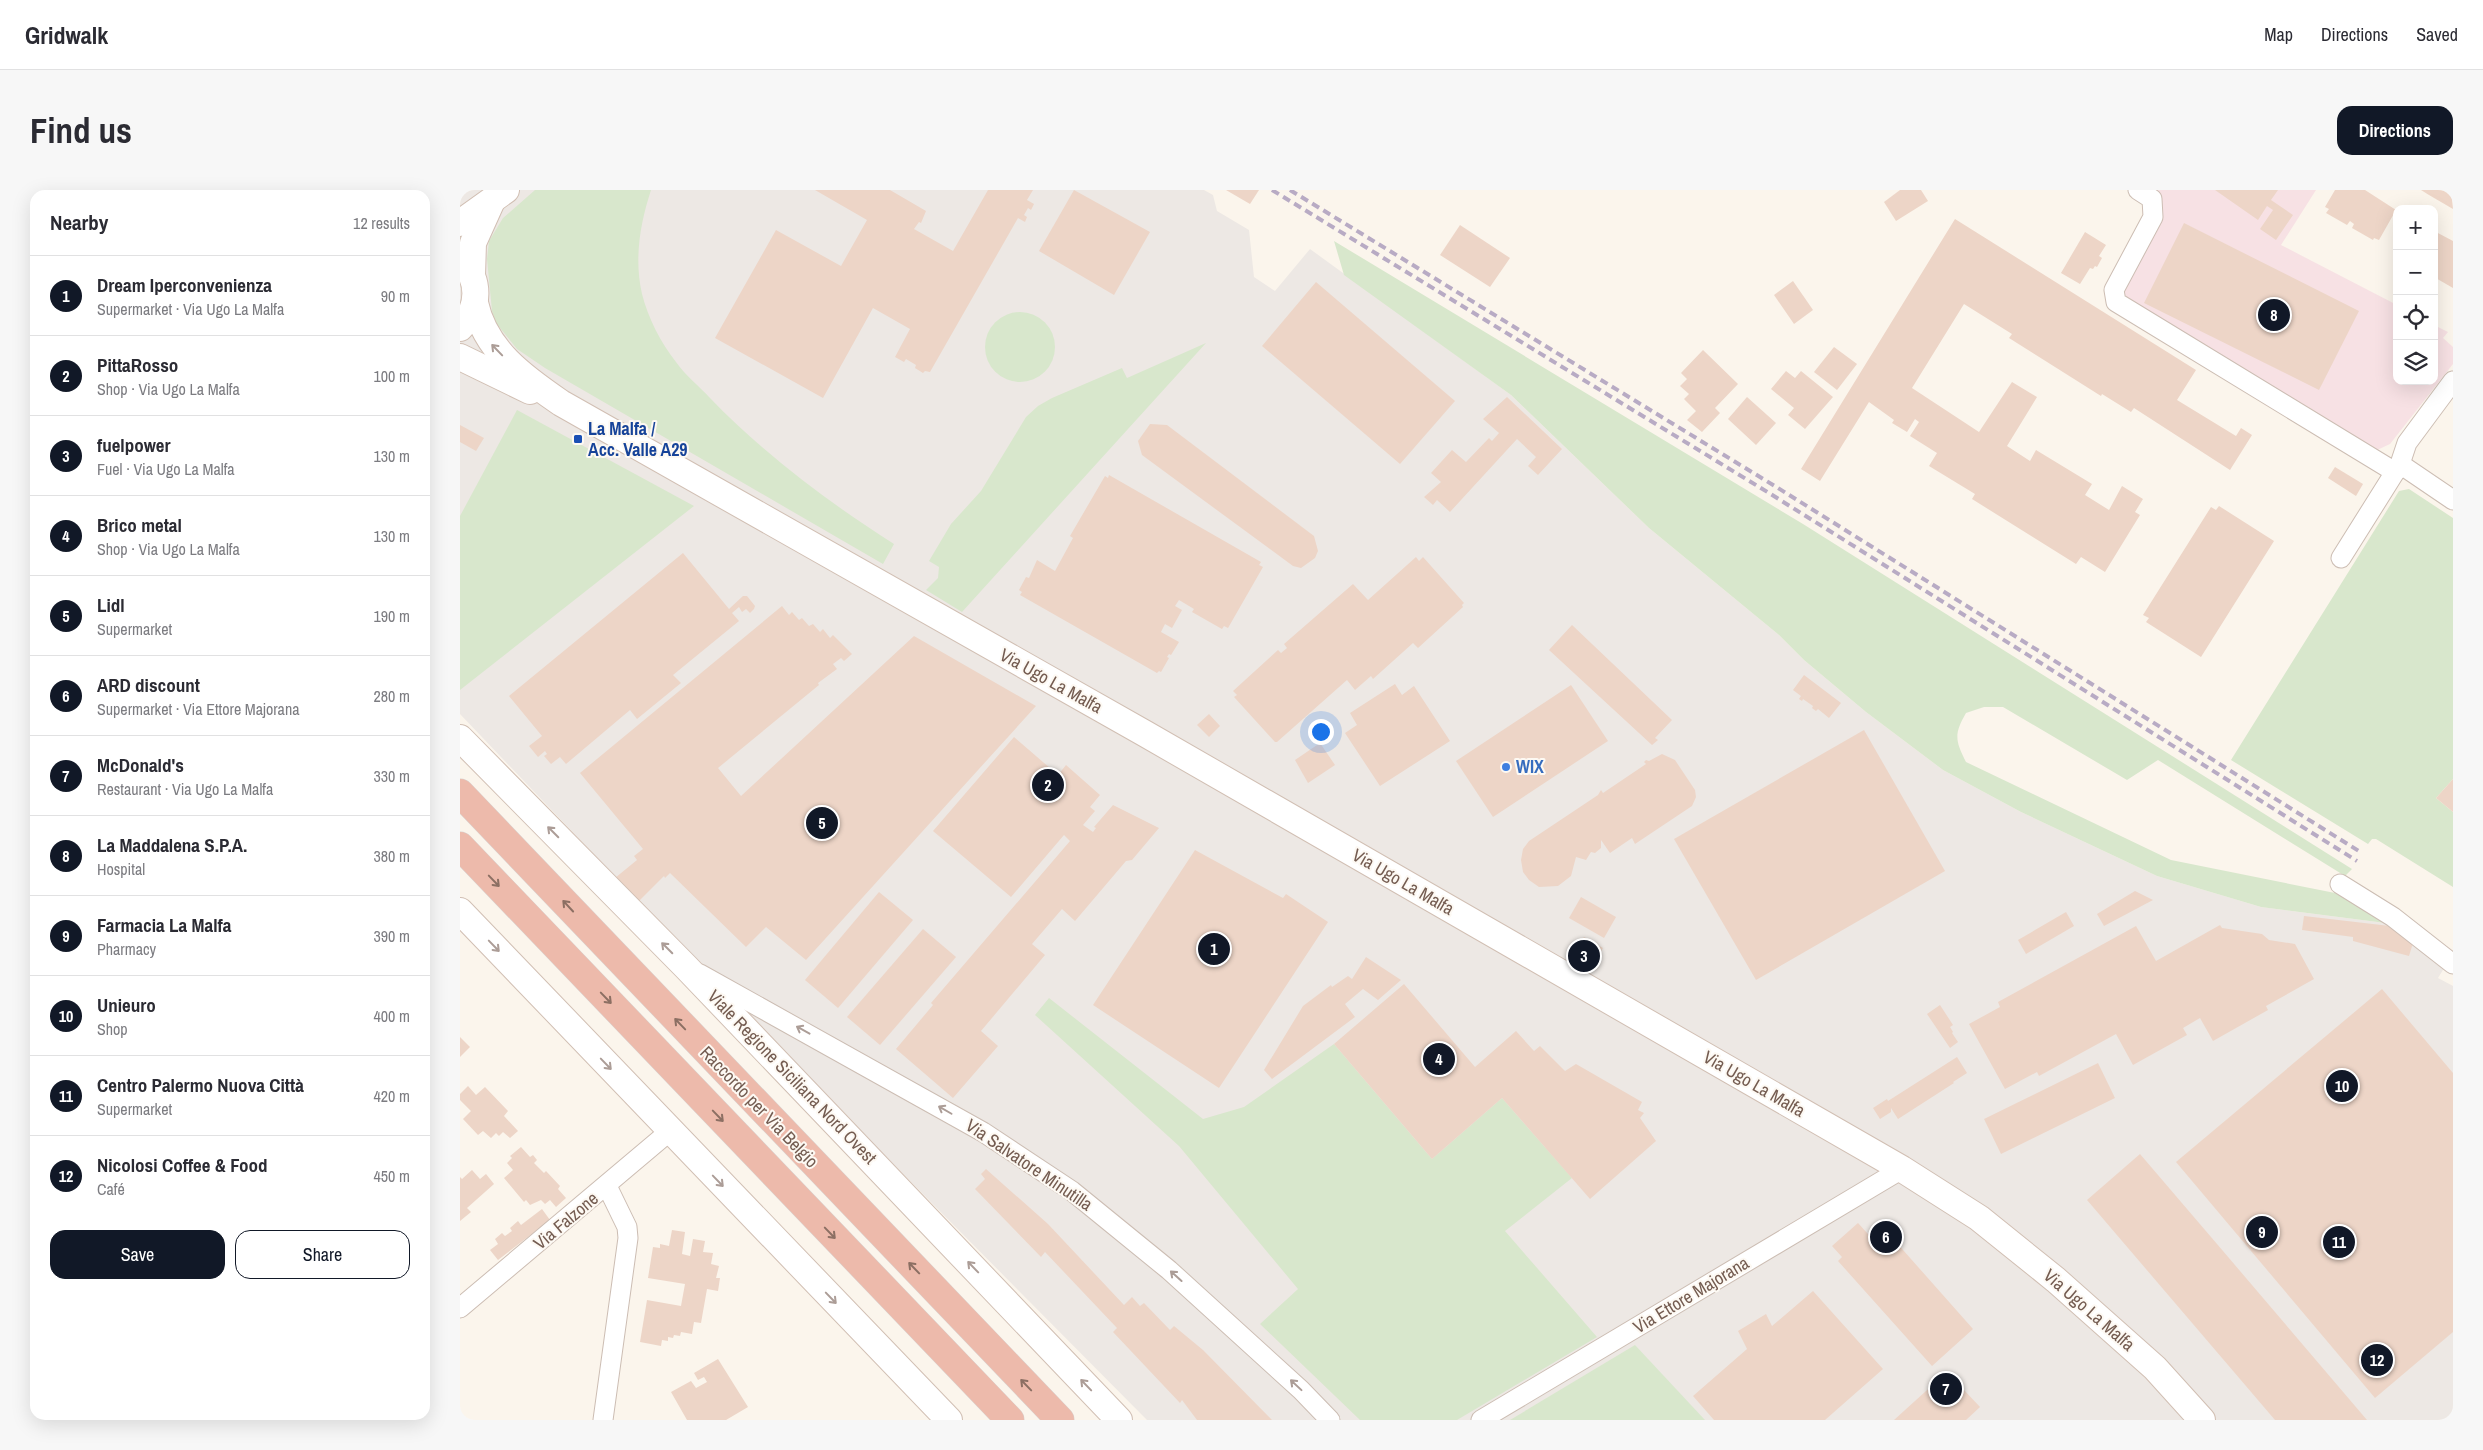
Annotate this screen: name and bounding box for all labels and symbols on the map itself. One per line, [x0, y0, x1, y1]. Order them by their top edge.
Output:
pin: 8 [2258, 296, 2290, 334]
one-way arrow [491, 343, 503, 356]
place label: La Malfa / Acc. Valle A29 [588, 416, 688, 462]
marker: La Malfa / Acc. Valle A29 [572, 433, 584, 445]
street label: Via Ugo La Malfa [995, 642, 1107, 719]
your location [1308, 719, 1334, 745]
place label: WIX [1516, 754, 1544, 779]
marker: WIX [1500, 761, 1512, 773]
pin: 2 [1032, 766, 1064, 804]
pin: 5 [806, 804, 838, 842]
one-way arrow [547, 826, 559, 838]
street label: Via Ugo La Malfa [1348, 842, 1459, 921]
one-way arrow [488, 874, 500, 887]
one-way arrow [562, 900, 574, 913]
pin: 1 [1198, 930, 1230, 968]
pin: 3 [1568, 937, 1600, 975]
one-way arrow [488, 940, 500, 952]
one-way arrow [661, 942, 673, 954]
street label: Viale Regione Siciliana Nord Ovest [702, 984, 882, 1169]
one-way arrow [600, 992, 612, 1004]
one-way arrow [674, 1018, 686, 1031]
one-way arrow [796, 1025, 811, 1035]
street label: Raccordo per Via Belgio [695, 1040, 824, 1173]
pin: 4 [1423, 1040, 1455, 1078]
street label: Via Ugo La Malfa [1699, 1044, 1810, 1123]
one-way arrow [600, 1057, 612, 1070]
pin: 10 [2326, 1067, 2358, 1105]
one-way arrow [937, 1105, 952, 1115]
one-way arrow [712, 1109, 724, 1122]
street label: Via Salvatore Minutilla [961, 1113, 1098, 1216]
one-way arrow [712, 1175, 724, 1187]
street label: Via Falzone [528, 1186, 604, 1255]
pin: 9 [2246, 1213, 2278, 1251]
pin: 6 [1870, 1218, 1902, 1256]
pin: 11 [2323, 1223, 2355, 1261]
one-way arrow [824, 1227, 836, 1240]
street label: Via Ettore Majorana [1628, 1250, 1753, 1339]
one-way arrow [967, 1261, 979, 1274]
one-way arrow [908, 1262, 920, 1274]
street label: Via Ugo La Malfa [2038, 1263, 2140, 1356]
one-way arrow [1169, 1270, 1182, 1282]
one-way arrow [825, 1291, 837, 1304]
pin: 12 [2361, 1341, 2393, 1379]
pin: 7 [1930, 1370, 1962, 1408]
one-way arrow [1080, 1378, 1092, 1391]
one-way arrow [1020, 1379, 1033, 1391]
one-way arrow [1290, 1379, 1302, 1391]

